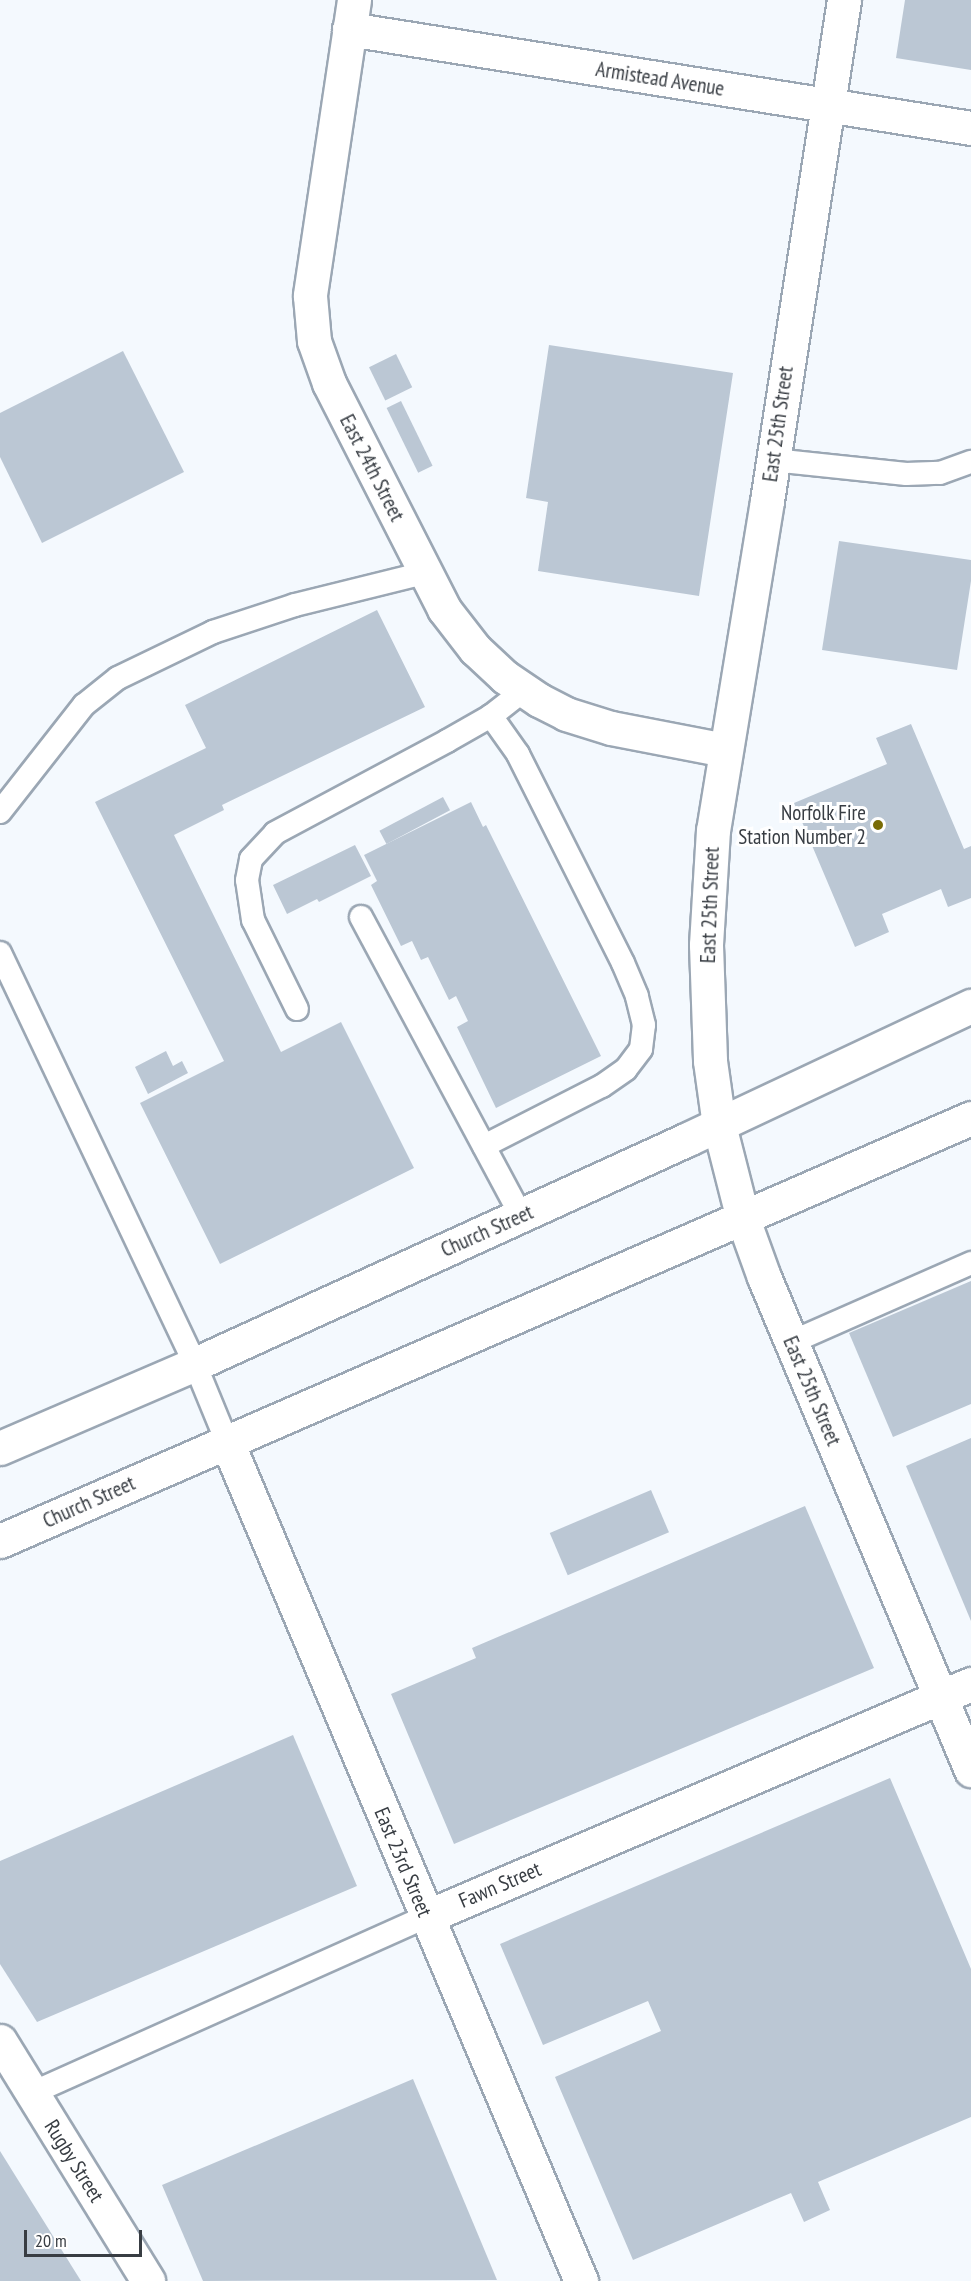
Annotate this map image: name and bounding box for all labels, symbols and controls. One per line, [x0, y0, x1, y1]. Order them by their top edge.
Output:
street label: Armistead Avenue [594, 56, 726, 102]
street label: East 25th Street [757, 365, 799, 483]
street label: East 24th Street [334, 410, 410, 526]
place label: Norfolk Fire Station Number 2 [738, 800, 866, 850]
marker: Norfolk Fire Station Number 2 [871, 818, 885, 832]
street label: East 25th Street [695, 846, 725, 964]
street label: Church Street [437, 1199, 537, 1263]
street label: East 25th Street [778, 1332, 846, 1450]
street label: Church Street [39, 1470, 139, 1534]
street label: East 23rd Street [369, 1804, 437, 1920]
street label: Fawn Street [455, 1856, 545, 1914]
street label: Rugby Street [39, 2115, 109, 2207]
scale bar [27, 2218, 146, 2256]
text: 20 m [35, 2229, 67, 2252]

